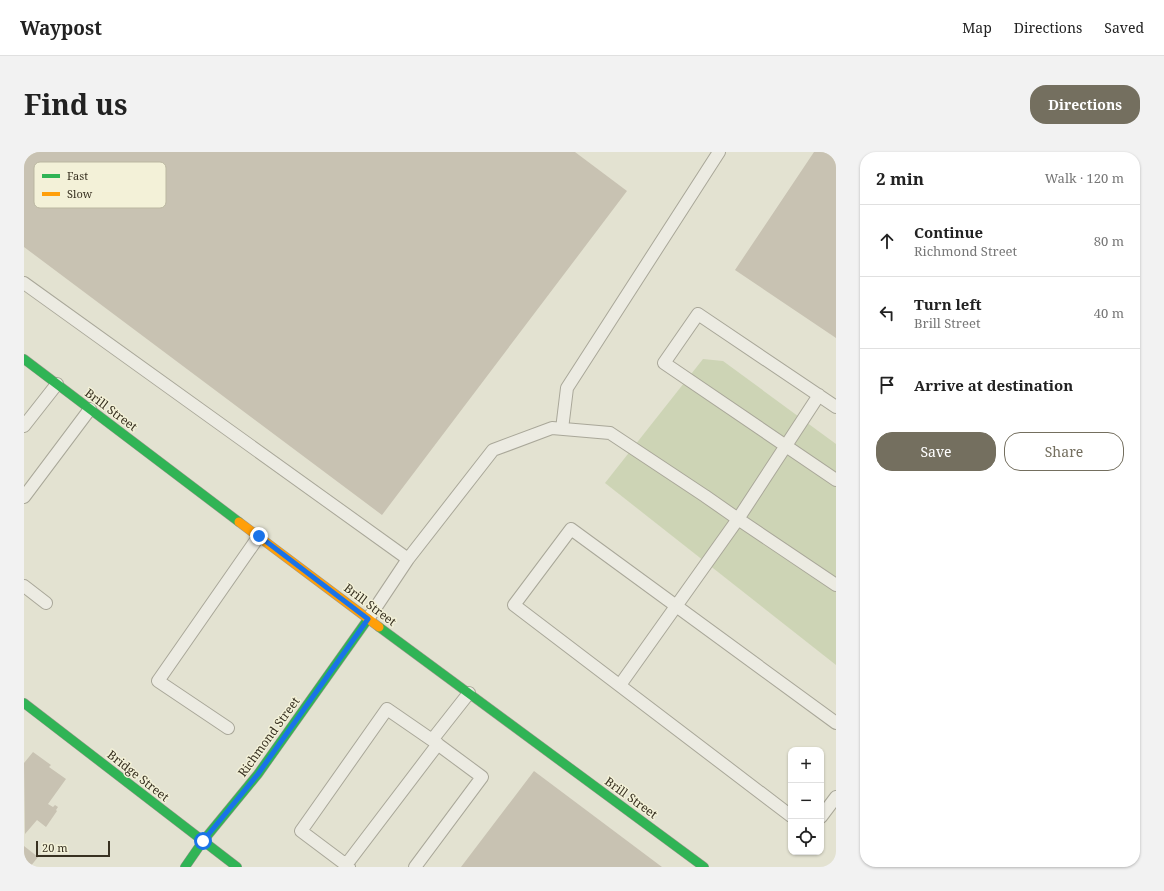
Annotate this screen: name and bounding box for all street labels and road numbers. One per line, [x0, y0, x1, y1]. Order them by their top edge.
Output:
street label: Brill Street [82, 384, 141, 435]
street label: Brill Street [341, 579, 400, 630]
street label: Richmond Street [234, 693, 303, 780]
street label: Bridge Street [104, 746, 173, 805]
street label: Brill Street [601, 773, 661, 823]

